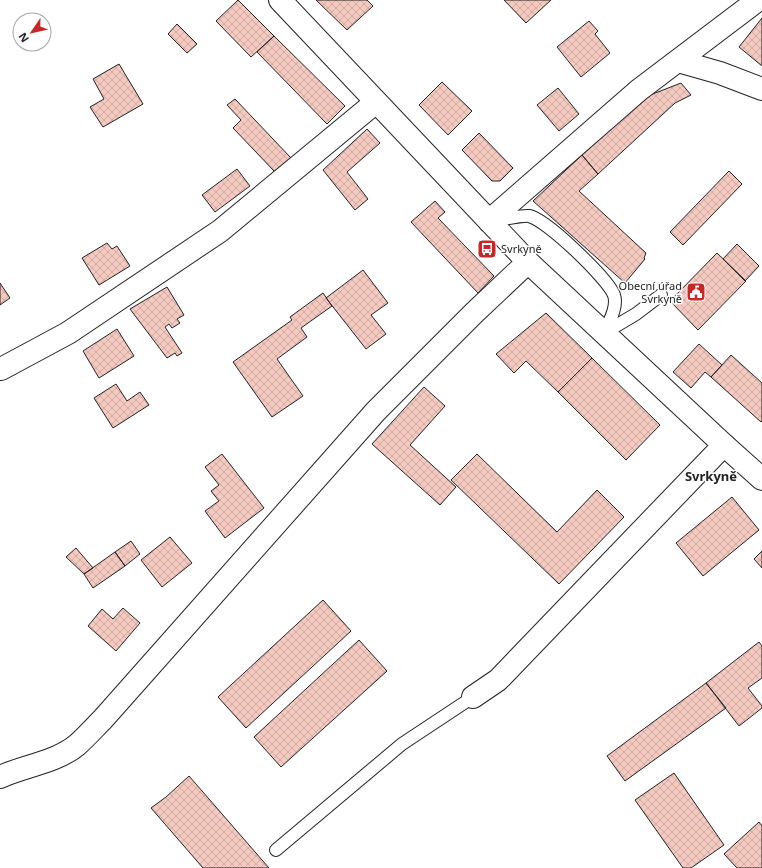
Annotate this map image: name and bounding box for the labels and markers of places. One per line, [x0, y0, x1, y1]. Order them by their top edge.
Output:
bus stop icon: Svrkyně [476, 238, 498, 260]
place label: Svrkyně [501, 241, 542, 256]
place label: Obecní úřad Svrkyně [619, 278, 682, 306]
public building icon: Obecní úřad Svrkyně [685, 281, 707, 303]

